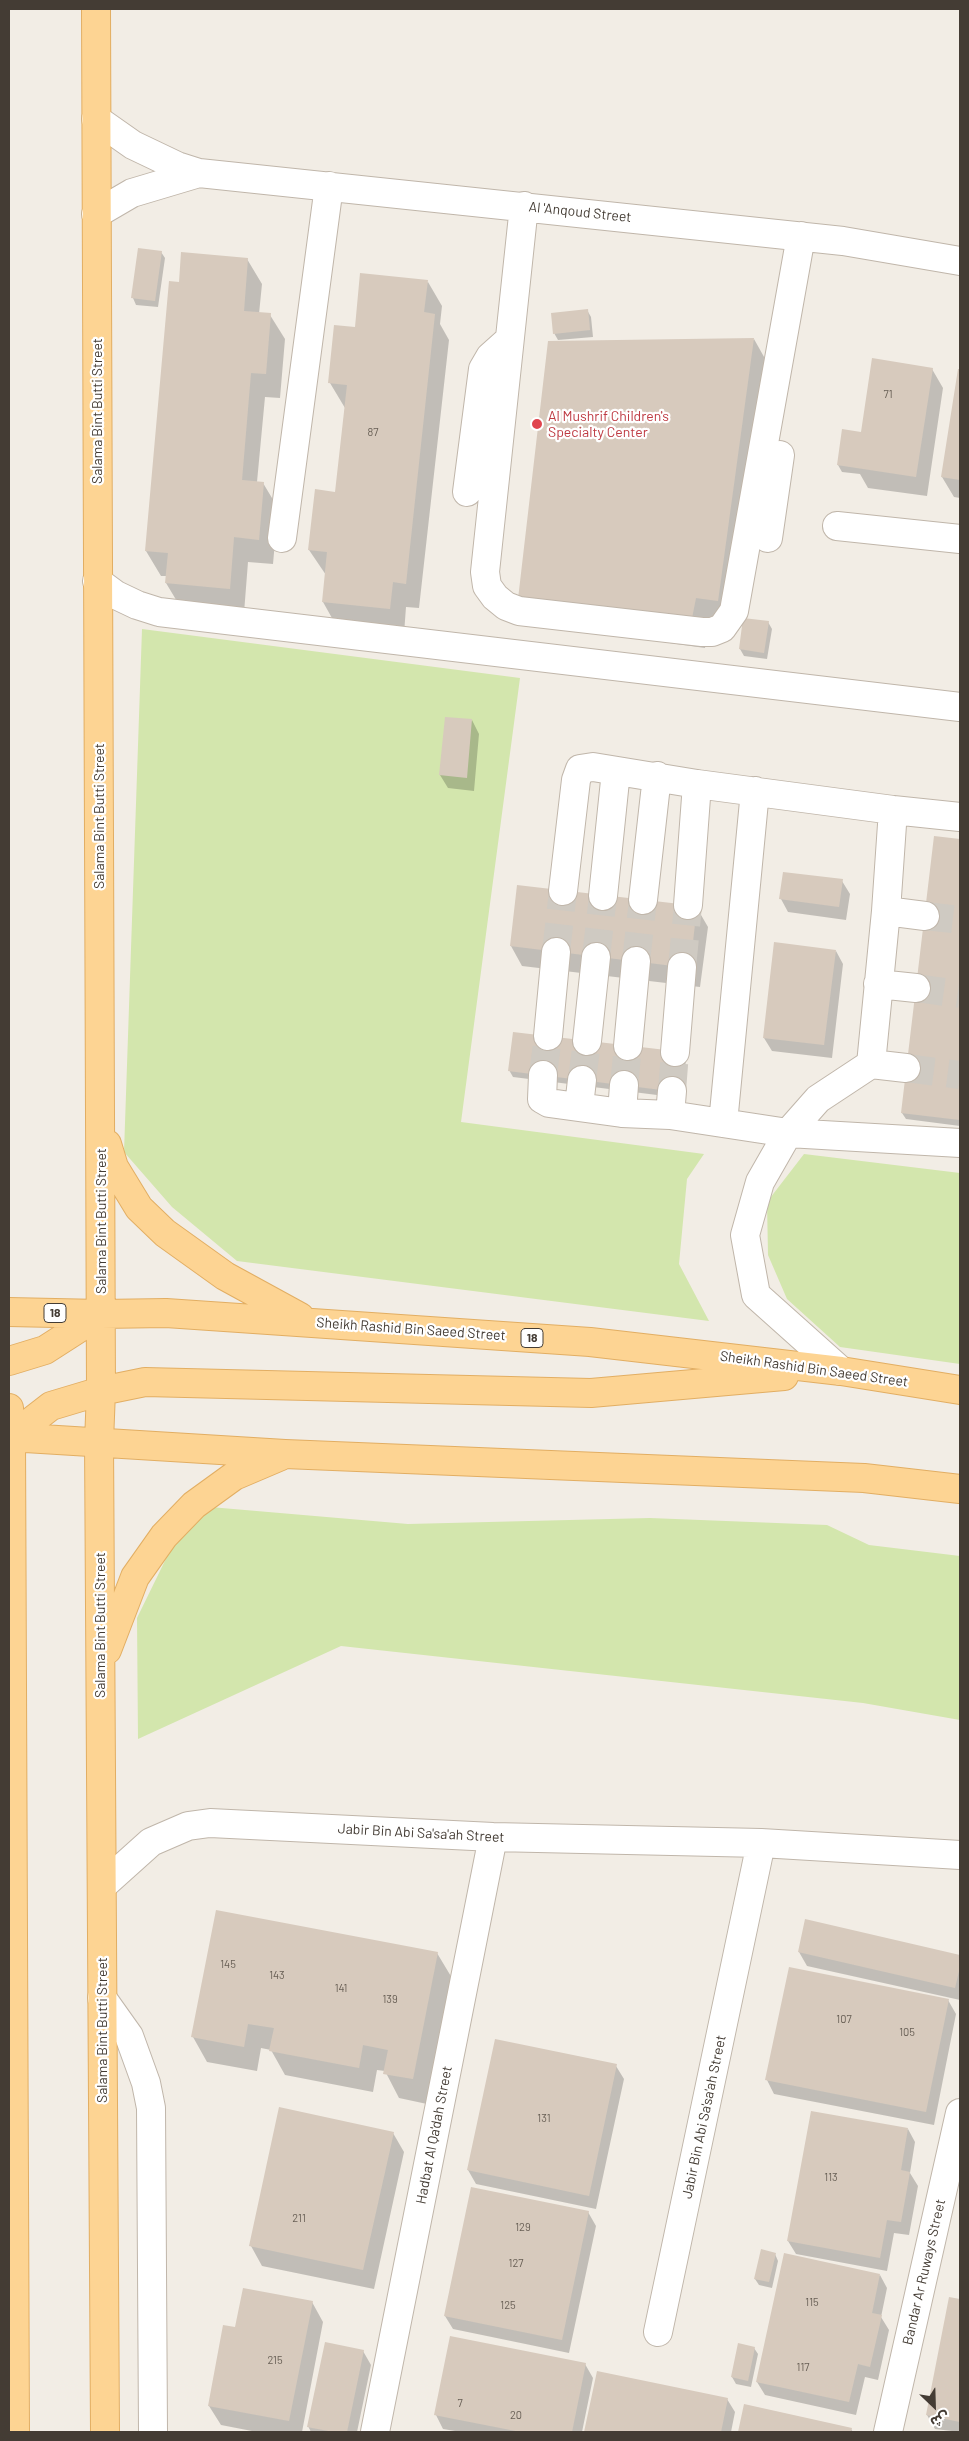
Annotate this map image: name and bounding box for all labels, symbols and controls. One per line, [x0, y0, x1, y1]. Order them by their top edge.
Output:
street label: Al 'Anqoud Street [528, 198, 632, 226]
street label: Salama Bint Butti Street [89, 338, 105, 484]
house number: 71 [883, 387, 893, 401]
place label: Al Mushrif Children's Specialty Center [548, 408, 669, 441]
marker: Al Mushrif Children's Specialty Center [530, 417, 544, 431]
house number: 87 [368, 425, 378, 439]
street label: Salama Bint Butti Street [91, 743, 107, 889]
street label: Salama Bint Butti Street [93, 1148, 109, 1294]
road number: 18 [44, 1304, 66, 1322]
street label: Sheikh Rashid Bin Saeed Street [316, 1314, 506, 1344]
road number: 18 [521, 1329, 543, 1348]
street label: Sheikh Rashid Bin Saeed Street [719, 1347, 909, 1391]
street label: Salama Bint Butti Street [92, 1552, 108, 1698]
street label: Jabir Bin Abi Sa'sa'ah Street [337, 1820, 505, 1846]
street label: Salama Bint Butti Street [94, 1957, 110, 2103]
house number: 145 [220, 1957, 236, 1971]
house number: 143 [269, 1968, 285, 1982]
house number: 141 [335, 1981, 347, 1995]
house number: 139 [382, 1992, 398, 2006]
house number: 107 [836, 2012, 852, 2026]
house number: 105 [899, 2025, 915, 2039]
street label: Jabir Bin Abi Sa'sa'ah Street [678, 2034, 730, 2200]
street label: Hadbat Al Qa'dah Street [412, 2065, 456, 2205]
house number: 131 [537, 2111, 551, 2125]
house number: 113 [824, 2170, 838, 2184]
street label: Bandar Ar Ruways Street [899, 2197, 949, 2347]
house number: 211 [292, 2211, 306, 2225]
house number: 129 [515, 2220, 531, 2234]
house number: 127 [509, 2256, 523, 2270]
house number: 115 [805, 2295, 819, 2309]
house number: 125 [500, 2298, 516, 2312]
house number: 215 [267, 2353, 283, 2367]
house number: 117 [797, 2360, 809, 2374]
north arrow [909, 2381, 959, 2431]
house number: 7 [457, 2396, 463, 2410]
house number: 20 [510, 2408, 522, 2422]
text: ش [928, 2408, 953, 2432]

